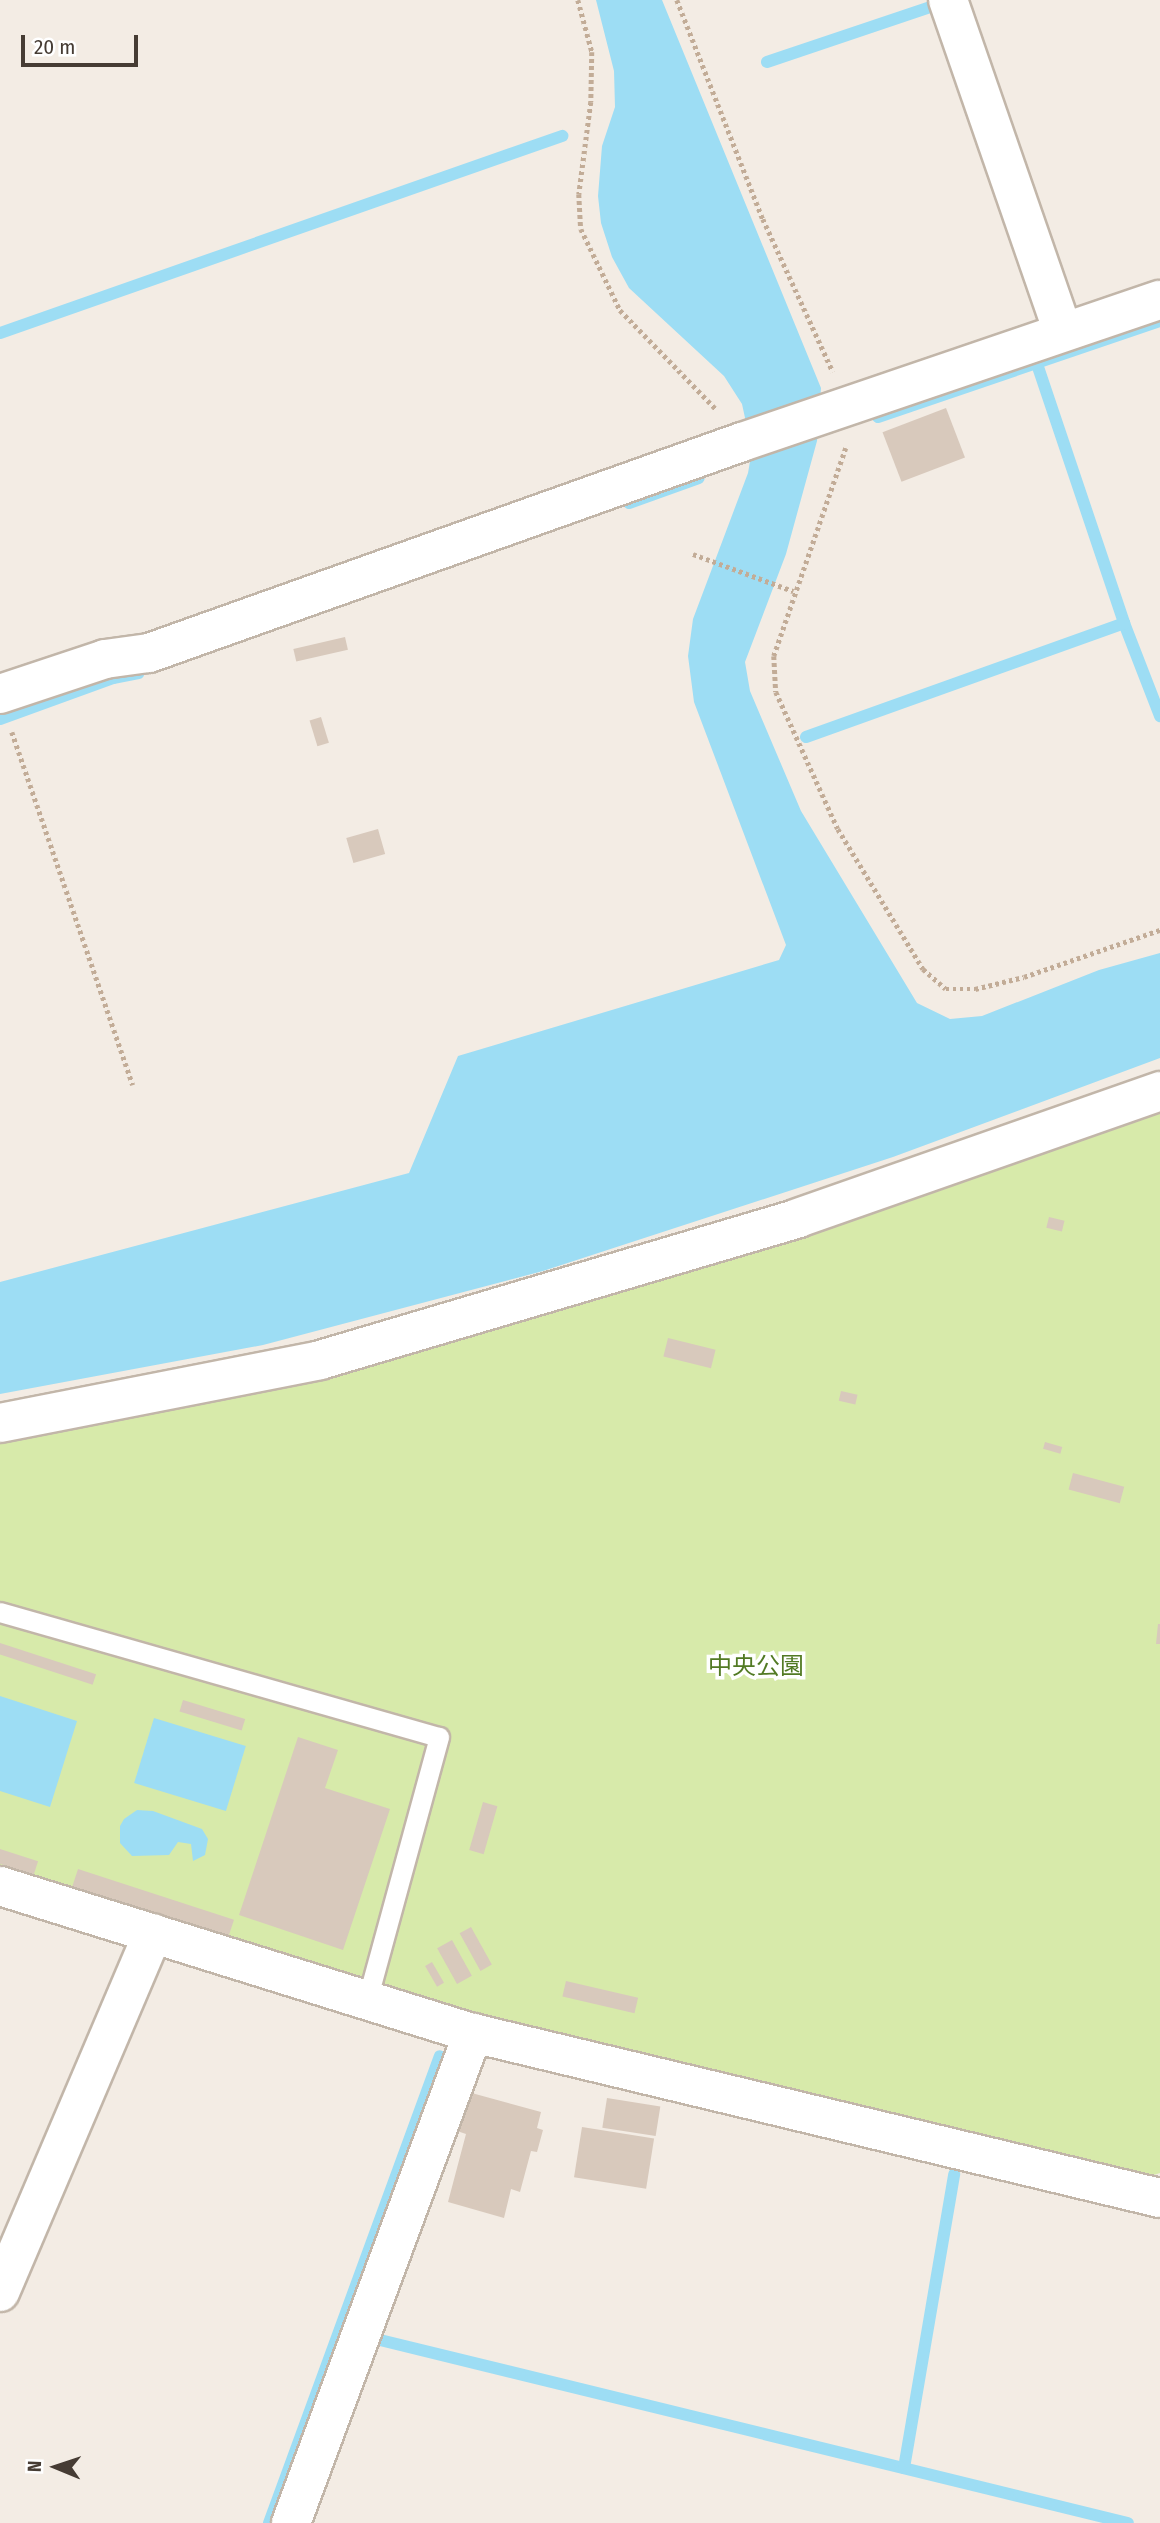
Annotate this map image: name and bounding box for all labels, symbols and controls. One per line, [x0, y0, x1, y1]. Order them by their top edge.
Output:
scale bar [24, 21, 142, 65]
text: 20 m [34, 34, 75, 60]
park label: 中央公園 [708, 1653, 804, 1681]
north arrow [21, 2432, 91, 2502]
text: N [23, 2460, 46, 2472]

